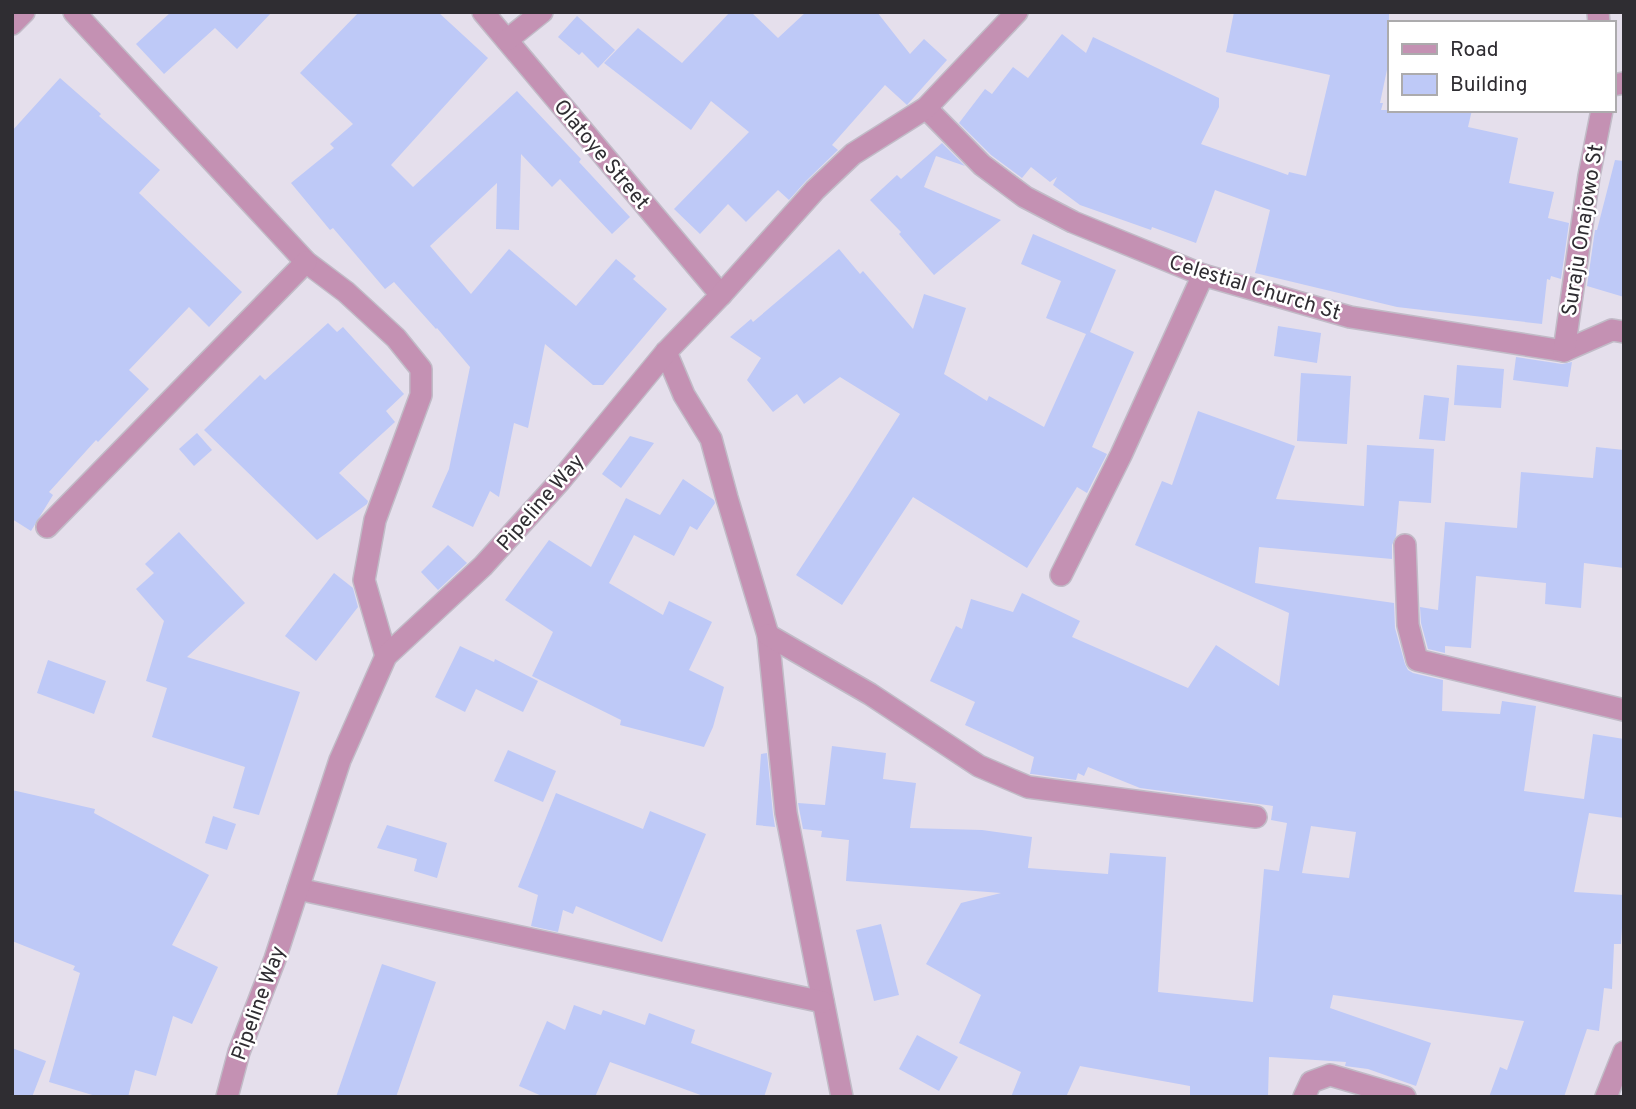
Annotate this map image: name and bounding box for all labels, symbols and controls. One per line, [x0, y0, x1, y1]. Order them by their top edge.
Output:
legend [1388, 21, 1615, 112]
text: Road [1450, 37, 1499, 64]
text: Building [1450, 72, 1528, 99]
street label: Olatoye Street [547, 94, 655, 216]
street label: Suraju Onajowo St [1557, 142, 1610, 318]
street label: Celestial Church St [1165, 249, 1344, 327]
street label: Pipeline Way [492, 449, 591, 557]
street label: Pipeline Way [226, 942, 293, 1065]

